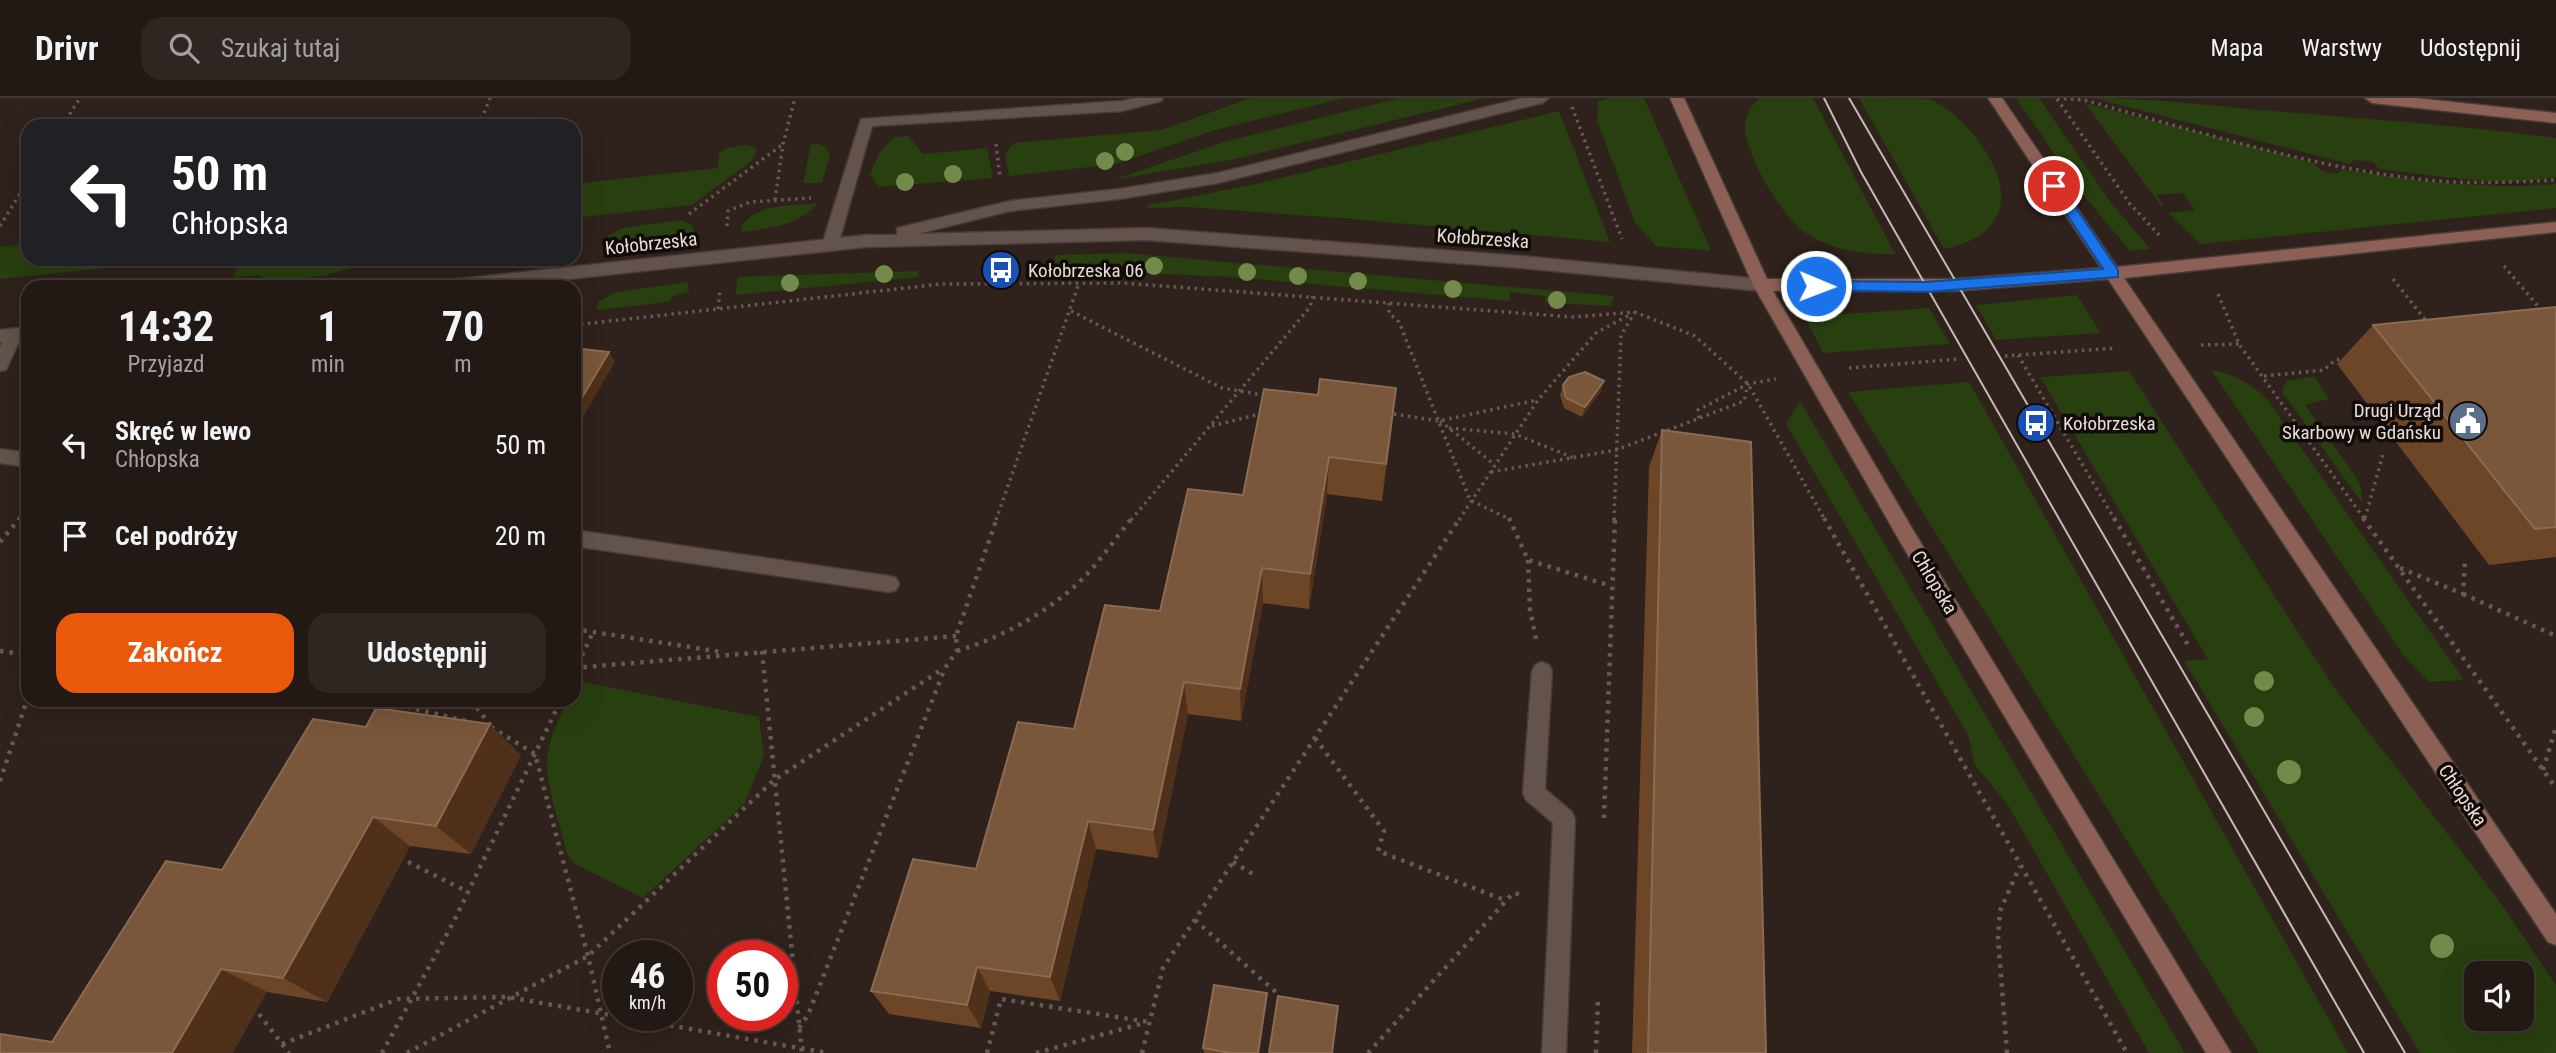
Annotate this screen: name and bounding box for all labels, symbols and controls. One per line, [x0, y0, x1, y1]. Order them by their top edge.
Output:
search box [141, 17, 631, 80]
text: Drivr [35, 29, 99, 68]
icon: search [165, 29, 203, 67]
text: Szukaj tutaj [221, 33, 340, 63]
text: Mapa [2211, 34, 2264, 62]
text: Warstwy [2302, 34, 2382, 62]
text: Udostępnij [2420, 34, 2521, 62]
text: 50 m [171, 145, 268, 202]
icon: left [56, 147, 147, 238]
pin [2024, 156, 2084, 216]
icon: arrive [2035, 167, 2073, 205]
text: Chłopska [171, 204, 289, 242]
street label: Kołobrzeska [1436, 224, 1530, 253]
street label: Kołobrzeska [604, 227, 698, 260]
bus stop icon: Kołobrzeska 06 [980, 249, 1022, 291]
position arrow [1779, 249, 1853, 323]
place label: Kołobrzeska 06 [1028, 259, 1144, 282]
text: 14:32 [118, 302, 214, 351]
text: 1 [317, 302, 339, 351]
text: 70 [442, 302, 484, 351]
text: Przyjazd [128, 351, 205, 378]
text: min [311, 351, 345, 378]
text: m [454, 351, 472, 378]
place label: Drugi Urząd Skarbowy w Gdańsku [2282, 399, 2441, 444]
public building icon: Drugi Urząd Skarbowy w Gdańsku [2447, 400, 2489, 442]
bus stop icon: Kołobrzeska [2015, 402, 2057, 444]
place label: Kołobrzeska [2063, 412, 2156, 435]
text: Skręć w lewo [115, 416, 251, 446]
icon: left [56, 426, 94, 464]
text: 50 m [495, 430, 546, 460]
text: Chłopska [115, 446, 200, 473]
icon: arrive [56, 517, 94, 555]
text: Cel podróży [115, 521, 238, 551]
text: 20 m [495, 521, 546, 551]
street label: Chłopska [1907, 546, 1962, 618]
button: Zakończ [56, 613, 294, 693]
button: Udostępnij [308, 613, 546, 693]
street label: Chłopska [2433, 760, 2492, 831]
speed limit sign: 50 [707, 940, 798, 1031]
text: 46 [630, 956, 665, 997]
map controls [2464, 961, 2534, 1031]
button: sound [2464, 961, 2534, 1031]
text: km/h [629, 992, 666, 1013]

